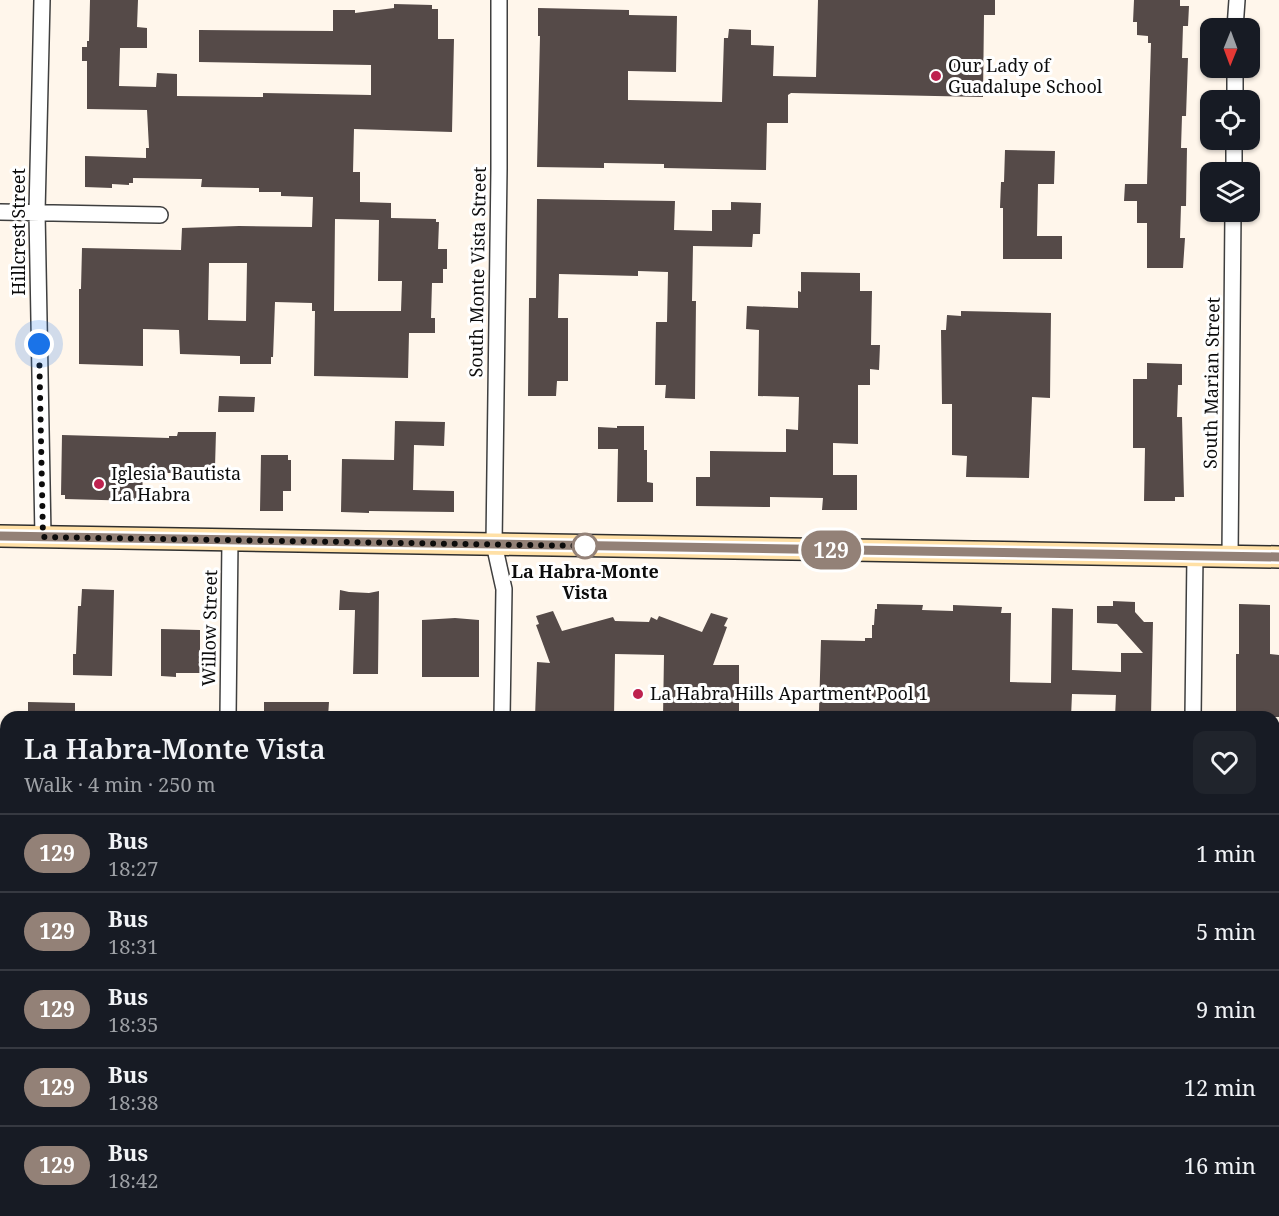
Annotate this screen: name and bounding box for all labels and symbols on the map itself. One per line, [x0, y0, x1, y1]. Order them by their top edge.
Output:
north arrow [1200, 18, 1260, 78]
place label: Our Lady of Guadalupe School [948, 53, 1103, 98]
marker: Our Lady of Guadalupe School [929, 69, 943, 83]
street label: South Monte Vista Street [463, 166, 491, 378]
street label: Hillcrest Street [6, 168, 30, 296]
street label: South Marian Street [1198, 297, 1224, 469]
your location [24, 329, 54, 359]
place label: Iglesia Bautista La Habra [111, 461, 241, 506]
marker: Iglesia Bautista La Habra [92, 477, 106, 491]
line badge: 129 [796, 530, 866, 570]
marker: La Habra-Monte Vista [572, 533, 598, 559]
place label: La Habra-Monte Vista [511, 559, 659, 604]
street label: Willow Street [196, 570, 222, 686]
place label: La Habra Hills Apartment Pool 1 [650, 681, 928, 705]
marker: La Habra Hills Apartment Pool 1 [631, 687, 645, 701]

